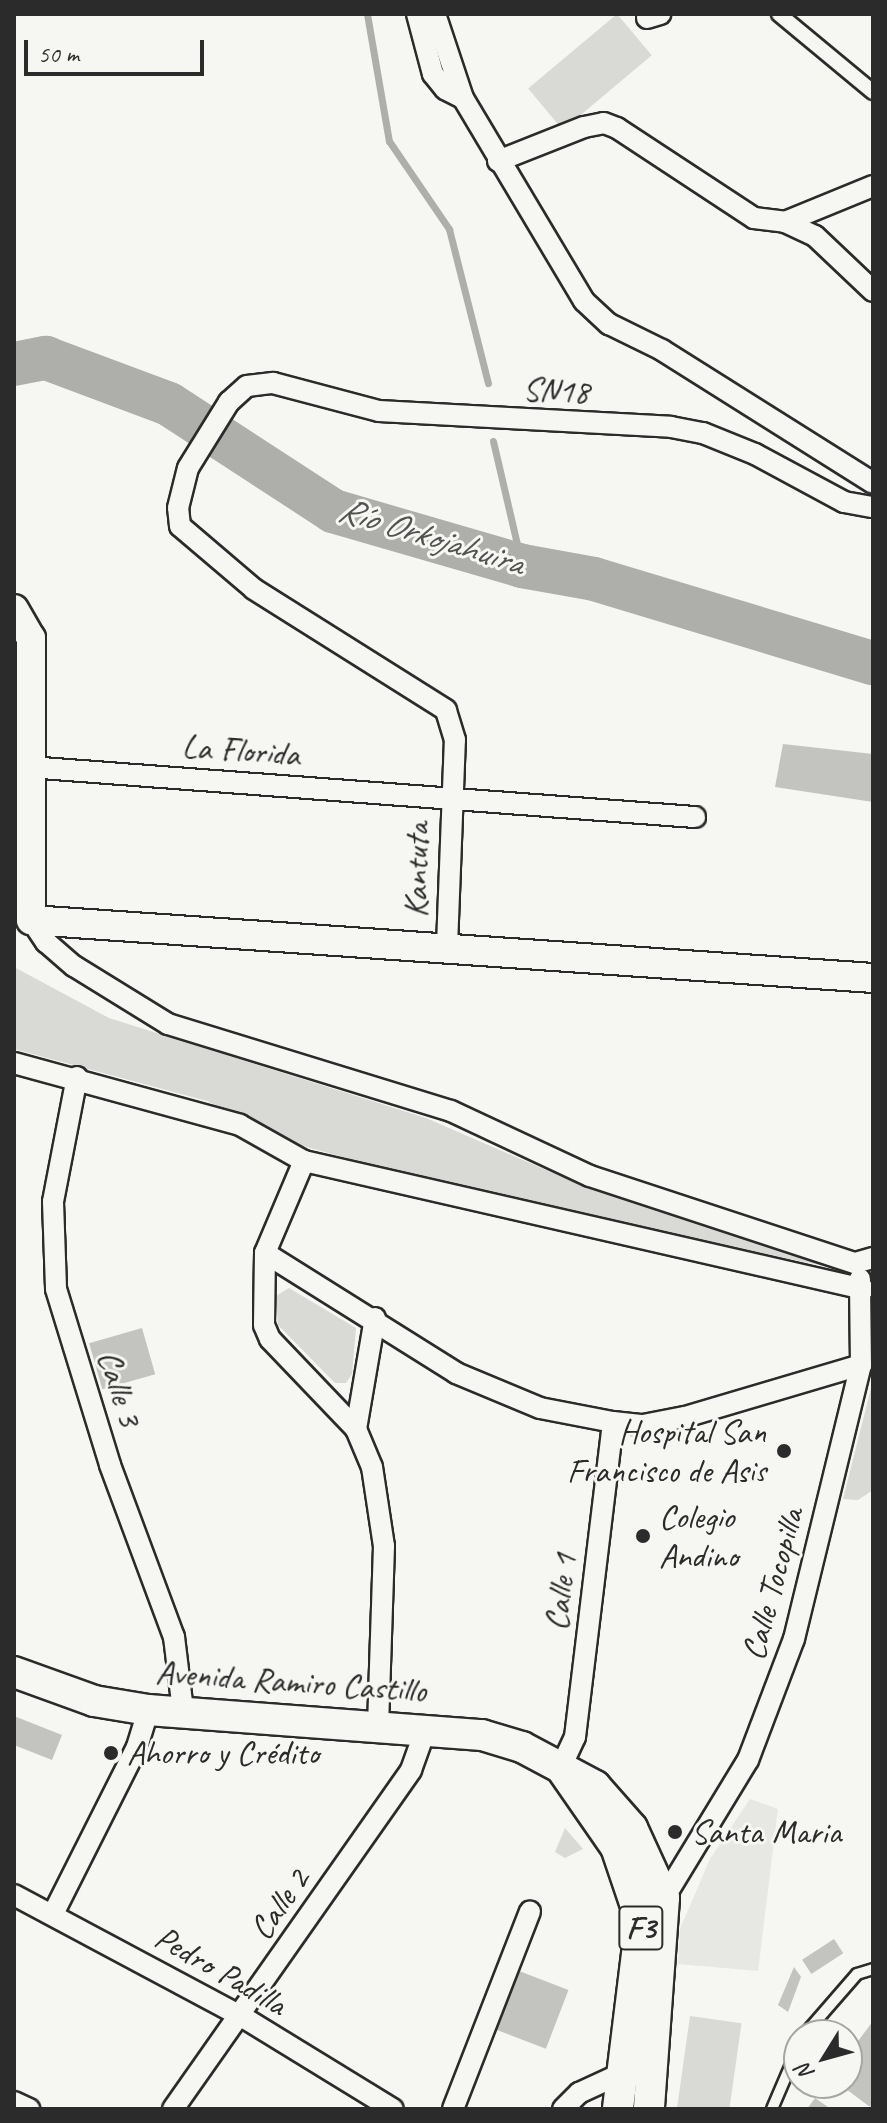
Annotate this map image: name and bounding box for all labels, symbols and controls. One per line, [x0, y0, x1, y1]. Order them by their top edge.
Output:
scale bar [28, 24, 208, 74]
text: 50 m [38, 39, 79, 69]
street label: SN18 [522, 368, 590, 412]
water label: Río Orkojahuira [334, 488, 528, 584]
street label: La Florida [181, 726, 301, 774]
street label: Kantuta [395, 822, 437, 918]
street label: Calle 3 [89, 1345, 151, 1431]
place label: Hospital San Francisco de Asis [567, 1411, 766, 1490]
marker: Hospital San Francisco de Asis [773, 1440, 795, 1462]
place label: Colegio Andino [659, 1496, 738, 1576]
street label: Calle Tocopilla [732, 1503, 812, 1665]
marker: Colegio Andino [634, 1527, 652, 1545]
street label: Calle 1 [535, 1551, 585, 1633]
street label: Avenida Ramiro Castillo [155, 1651, 427, 1711]
place label: Ahorro y Crédito [127, 1733, 319, 1773]
marker: Ahorro y Crédito [102, 1744, 120, 1762]
place label: Santa Maria [691, 1812, 842, 1852]
marker: Santa Maria [666, 1823, 684, 1841]
street label: Calle 2 [240, 1861, 318, 1947]
road number: F3 [617, 1900, 665, 1956]
street label: Pedro Padilla [147, 1916, 295, 2024]
north arrow [783, 2019, 863, 2099]
text: N [790, 2058, 821, 2086]

